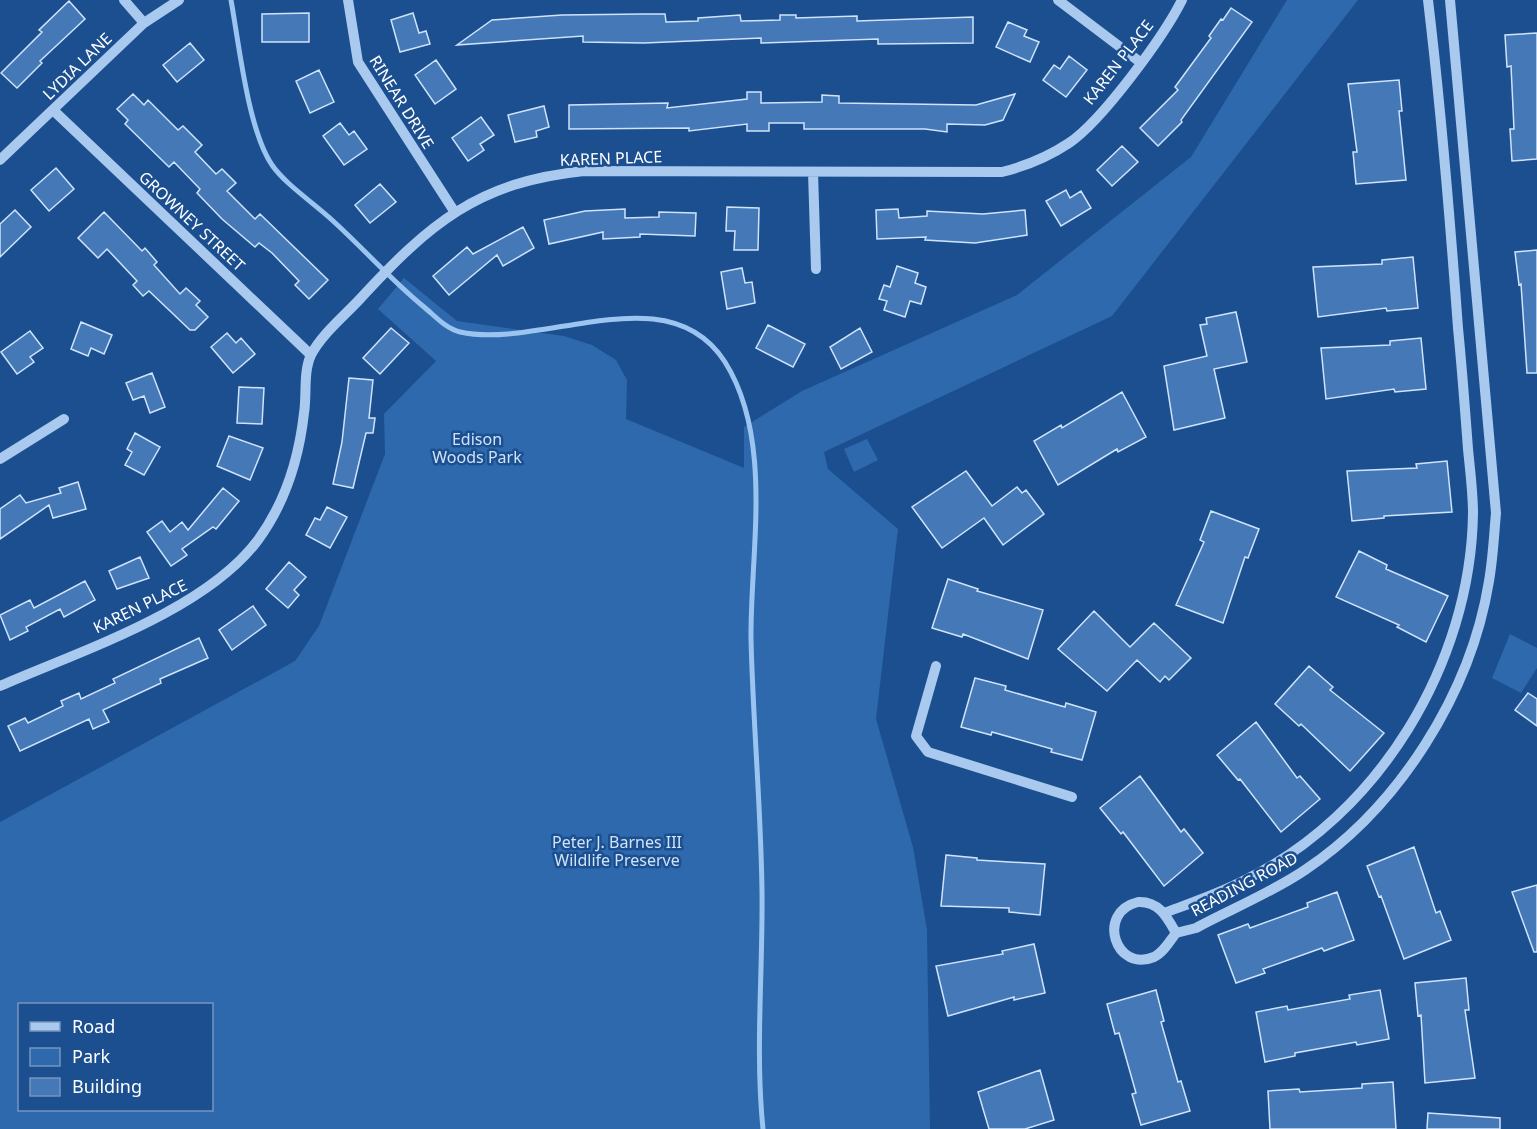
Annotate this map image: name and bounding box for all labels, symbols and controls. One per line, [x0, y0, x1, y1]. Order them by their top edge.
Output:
street label: KAREN PLACE [1078, 15, 1158, 109]
street label: LYDIA LANE [38, 27, 116, 105]
street label: RINEAR DRIVE [364, 51, 440, 153]
street label: KAREN PLACE [560, 145, 662, 171]
street label: GROWNEY STREET [134, 166, 250, 276]
park label: Edison Woods Park [432, 428, 522, 468]
street label: KAREN PLACE [89, 574, 191, 638]
park label: Peter J. Barnes III Wildlife Preserve [552, 831, 682, 871]
street label: READING ROAD [1187, 847, 1301, 921]
legend [18, 1003, 213, 1111]
text: Road [72, 1014, 115, 1038]
text: Park [72, 1044, 110, 1068]
text: Building [72, 1074, 142, 1098]

